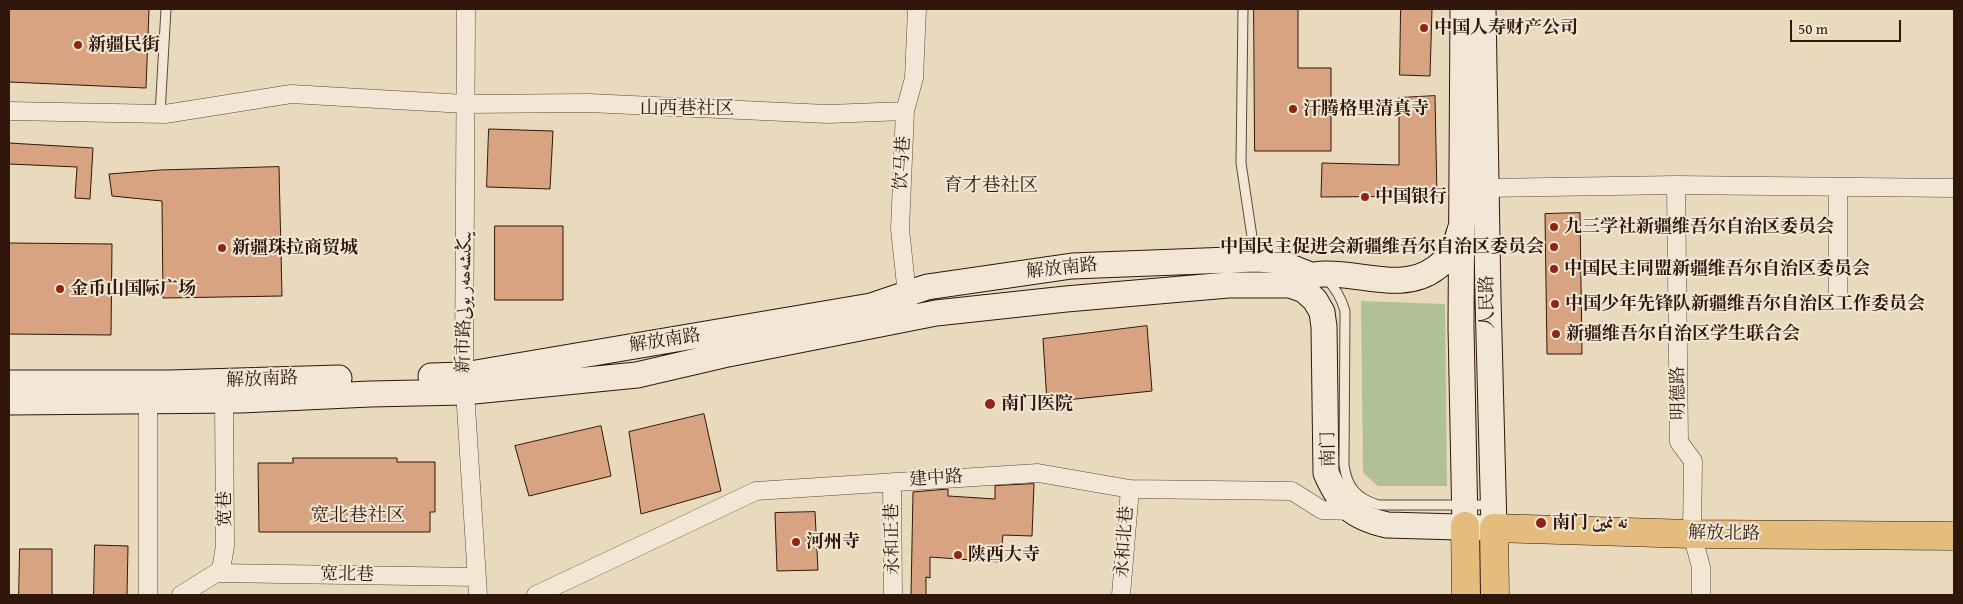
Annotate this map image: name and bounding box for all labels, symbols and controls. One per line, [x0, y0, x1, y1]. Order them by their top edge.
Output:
scale bar [1793, 10, 1904, 42]
place label: 中国人寿财产公司 [1434, 17, 1578, 39]
text: 50 m [1798, 18, 1828, 39]
marker: 中国人寿财产公司 [1418, 22, 1430, 34]
place label: 新疆民街 [88, 34, 160, 56]
marker: 新疆民街 [72, 39, 84, 51]
district label: 山西巷社区 [640, 98, 734, 120]
place label: 汗腾格里清真寺 [1303, 98, 1429, 120]
marker: 汗腾格里清真寺 [1287, 103, 1299, 115]
street label: 饮马巷 [891, 135, 915, 191]
district label: 育才巷社区 [944, 175, 1038, 197]
place label: 中国银行 [1375, 186, 1447, 208]
marker: 中国银行 [1359, 191, 1371, 203]
place label: 九三学社新疆维吾尔自治区委员会 [1564, 216, 1834, 238]
marker: 九三学社新疆维吾尔自治区委员会 [1548, 221, 1560, 233]
street label: 新市路يىڭىشەھەر يولى [453, 230, 477, 374]
place label: 中国民主促进会新疆维吾尔自治区委员会 [1220, 236, 1544, 258]
place label: 新疆珠拉商贸城 [232, 237, 358, 259]
marker: 中国民主促进会新疆维吾尔自治区委员会 [1548, 241, 1560, 253]
marker: 新疆珠拉商贸城 [216, 242, 228, 254]
street label: 解放南路 [1025, 254, 1099, 284]
place label: 中国民主同盟新疆维吾尔自治区委员会 [1564, 258, 1870, 280]
marker: 中国民主同盟新疆维吾尔自治区委员会 [1548, 263, 1560, 275]
street label: 人民路 [1477, 275, 1499, 329]
place label: 金币山国际广场 [70, 278, 196, 300]
marker: 金币山国际广场 [54, 283, 66, 295]
place label: 中国少年先锋队新疆维吾尔自治区工作委员会 [1565, 293, 1925, 315]
marker: 中国少年先锋队新疆维吾尔自治区工作委员会 [1549, 298, 1561, 310]
place label: 新疆维吾尔自治区学生联合会 [1566, 323, 1800, 345]
street label: 解放南路 [628, 325, 702, 357]
marker: 新疆维吾尔自治区学生联合会 [1550, 328, 1562, 340]
street label: 明德路 [1668, 366, 1690, 420]
street label: 解放南路 [226, 368, 298, 392]
place label: 南门医院 [1001, 393, 1073, 415]
marker: 南门医院 [983, 397, 997, 411]
street label: 南门 [1318, 431, 1340, 467]
street label: 建中路 [908, 466, 964, 492]
street label: 宽巷 [214, 491, 236, 527]
street label: 永和正巷 [882, 503, 904, 575]
district label: 宽北巷社区 [311, 505, 405, 527]
street label: 永和北巷 [1112, 505, 1138, 579]
place label: 南门 نە نمين [1552, 512, 1628, 534]
marker: 南门 نە نمين [1534, 516, 1548, 530]
street label: 解放北路 [1688, 523, 1760, 545]
place label: 河州寺 [806, 531, 860, 553]
marker: 河州寺 [790, 536, 802, 548]
place label: 陕西大寺 [968, 544, 1040, 566]
marker: 陕西大寺 [952, 549, 964, 561]
street label: 宽北巷 [320, 564, 374, 586]

